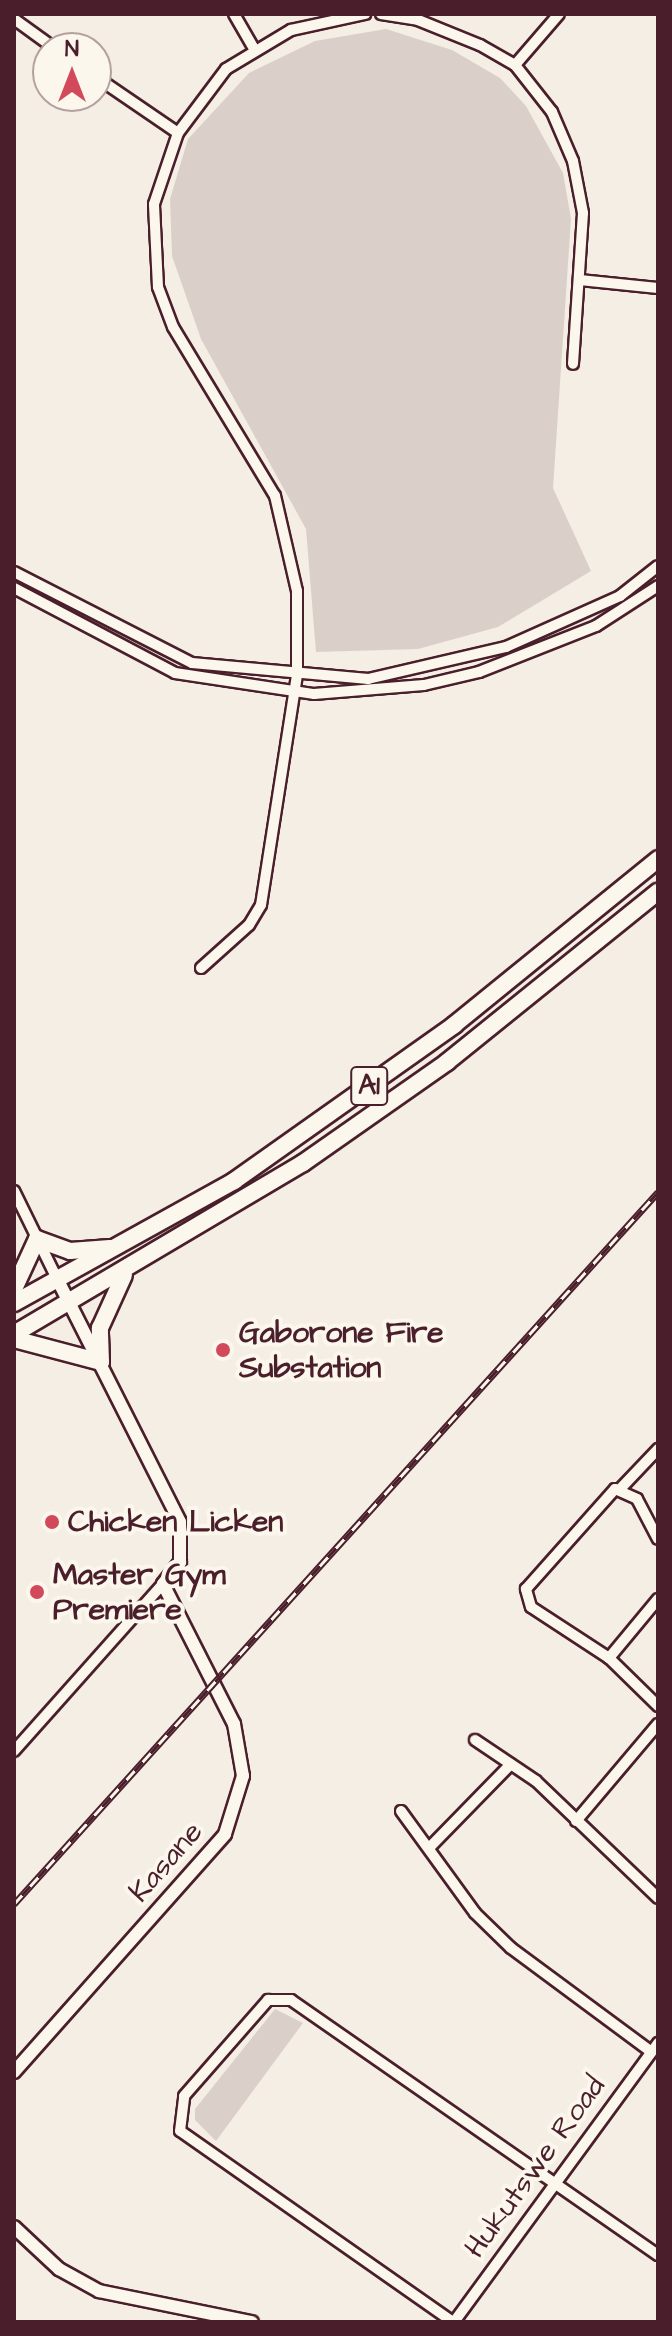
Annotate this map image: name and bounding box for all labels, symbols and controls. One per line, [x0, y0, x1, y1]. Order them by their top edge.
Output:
north arrow [32, 32, 112, 112]
text: N [65, 34, 79, 65]
road number: A1 [349, 1062, 389, 1110]
place label: Gaborone Fire Substation [239, 1315, 444, 1386]
marker: Gaborone Fire Substation [214, 1341, 232, 1359]
place label: Chicken Licken [68, 1504, 283, 1540]
marker: Chicken Licken [43, 1513, 61, 1531]
place label: Master Gym Premiere [53, 1557, 226, 1628]
marker: Master Gym Premiere [28, 1583, 46, 1601]
street label: Kasane [121, 1814, 211, 1910]
street label: Hukutswe Road [457, 2069, 613, 2265]

